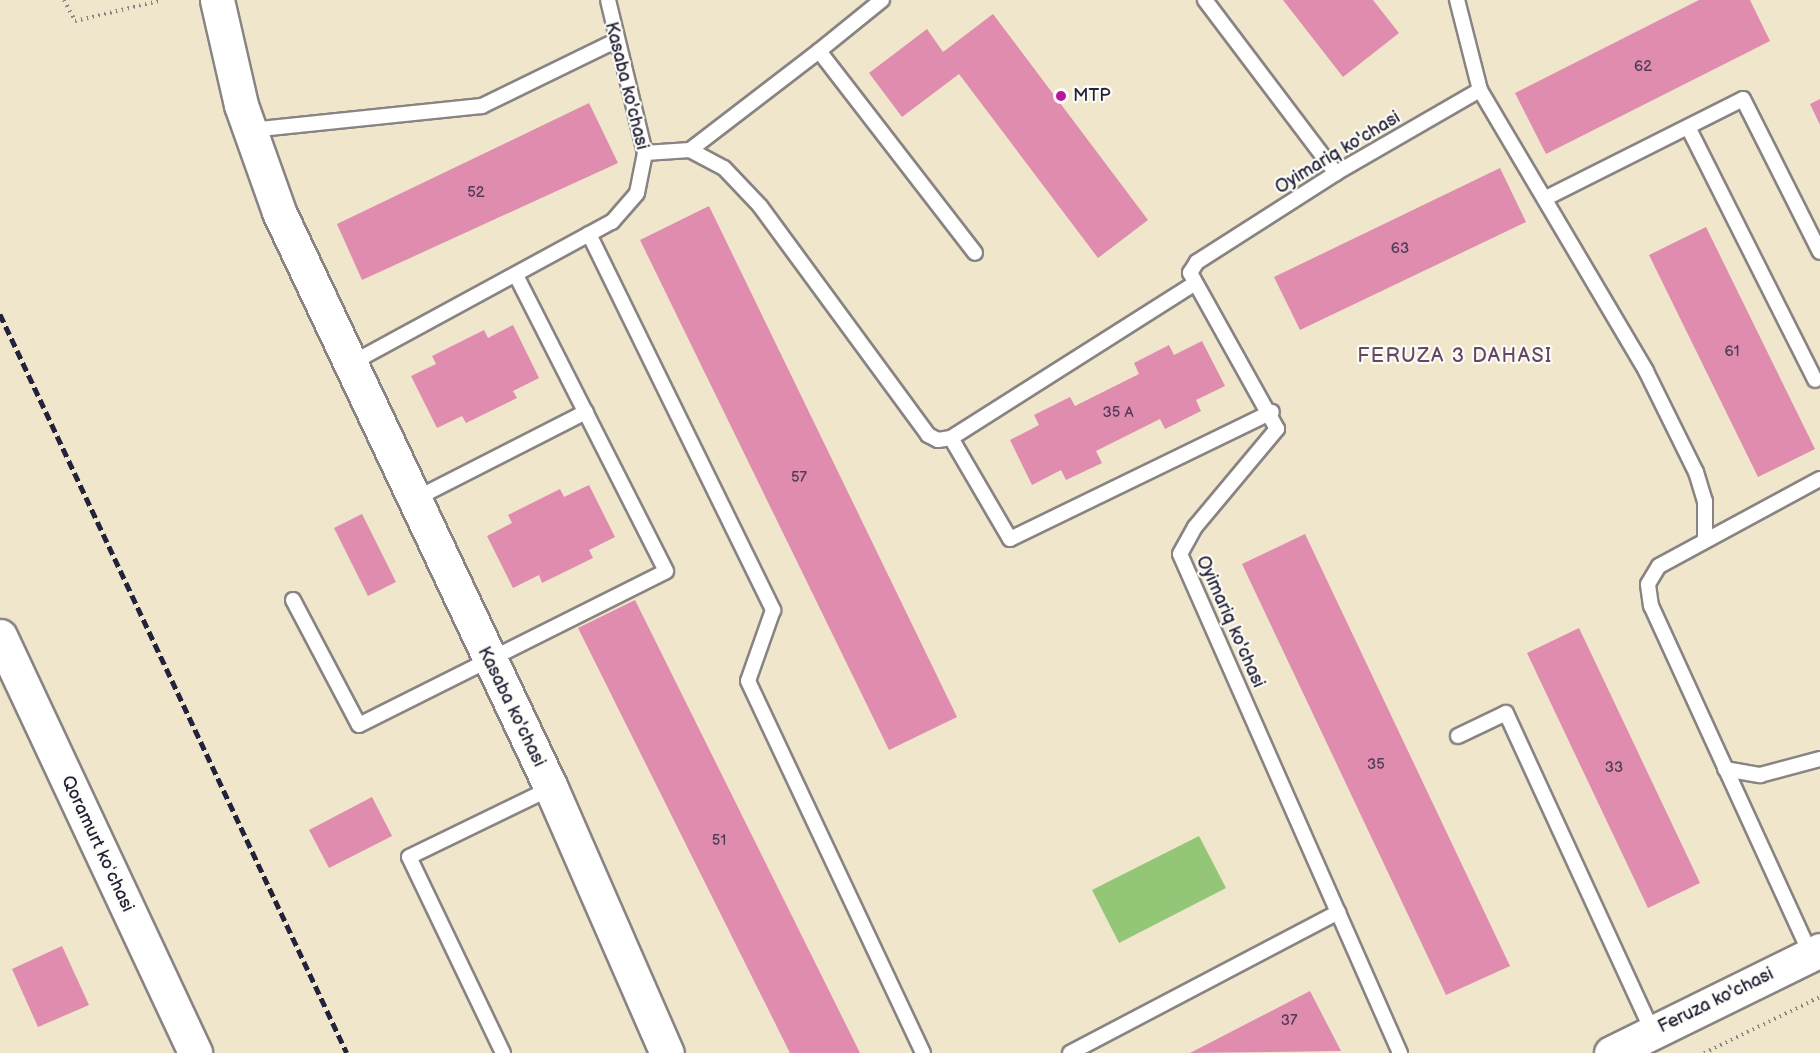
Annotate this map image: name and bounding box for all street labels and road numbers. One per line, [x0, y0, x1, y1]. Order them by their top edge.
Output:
street label: Kasaba ko'chasi [600, 20, 652, 152]
street label: Oyimariq ko'chasi [1271, 107, 1405, 199]
street label: Oyimariq ko'chasi [1191, 553, 1269, 691]
street label: Kasaba ko'chasi [473, 643, 549, 771]
street label: Qoramurt koʻchasi [56, 772, 138, 916]
street label: Feruza ko'chasi [1655, 964, 1777, 1038]

